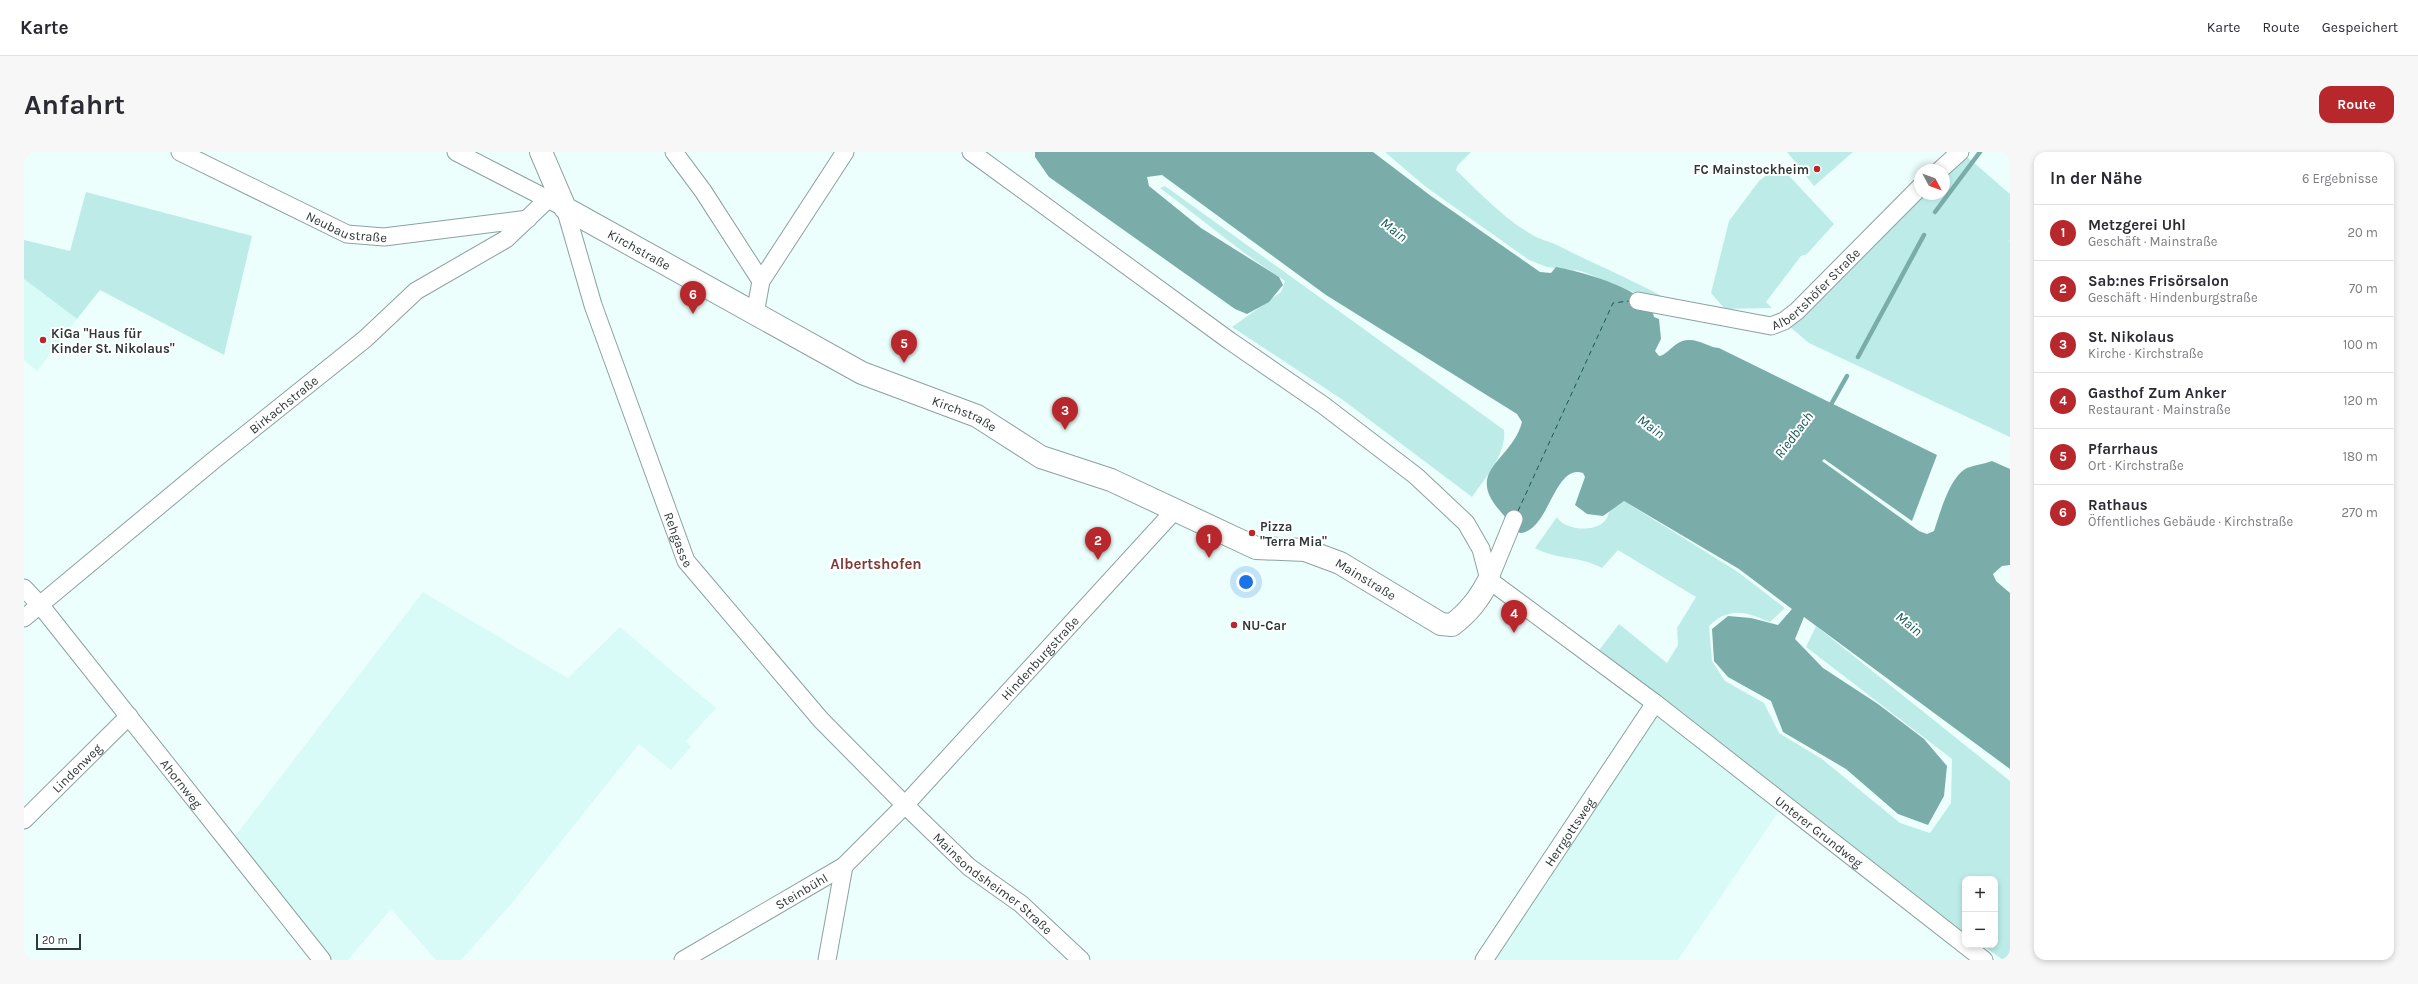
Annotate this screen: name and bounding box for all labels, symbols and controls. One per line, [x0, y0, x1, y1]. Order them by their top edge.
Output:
text: Karte [20, 17, 69, 39]
text: Karte [2207, 19, 2241, 36]
text: Route [2263, 19, 2300, 36]
text: Gespeichert [2322, 19, 2398, 36]
button: Route [2319, 86, 2394, 123]
text: Anfahrt [24, 88, 125, 121]
place label: FC Mainstockheim [1694, 162, 1809, 177]
marker: FC Mainstockheim [1812, 164, 1822, 174]
north arrow [1914, 164, 1950, 200]
text: In der Nähe [2050, 168, 2142, 188]
text: 6 Ergebnisse [2302, 171, 2378, 186]
street label: Neubaustraße [304, 208, 388, 245]
water label: Main [1377, 214, 1411, 246]
text: Metzgerei Uhl [2088, 216, 2186, 234]
text: 1 [2061, 225, 2065, 240]
text: 20 m [2348, 225, 2378, 240]
street label: Kirchstraße [605, 226, 674, 273]
text: Geschäft · Mainstraße [2088, 234, 2218, 249]
street label: Albertshöfer Straße [1769, 245, 1863, 333]
text: Sab:nes Frisörsalon [2088, 272, 2229, 290]
pin: 6 [680, 281, 706, 314]
text: 2 [2059, 281, 2067, 296]
text: 70 m [2349, 281, 2378, 296]
text: Geschäft · Hindenburgstraße [2088, 290, 2258, 305]
place label: KiGa "Haus für Kinder St. Nikolaus" [51, 326, 175, 356]
text: St. Nikolaus [2088, 328, 2174, 346]
pin: 5 [891, 330, 917, 363]
marker: KiGa "Haus für Kinder St. Nikolaus" [38, 335, 48, 345]
text: 3 [2059, 337, 2067, 352]
text: 100 m [2343, 337, 2378, 352]
text: Kirche · Kirchstraße [2088, 346, 2203, 361]
street label: Birkachstraße [246, 372, 321, 437]
text: Gasthof Zum Anker [2088, 384, 2226, 402]
street label: Kirchstraße [930, 392, 1000, 434]
text: 4 [2059, 393, 2067, 408]
text: 120 m [2343, 393, 2378, 408]
pin: 3 [1052, 397, 1078, 430]
text: Restaurant · Mainstraße [2088, 402, 2231, 417]
water label: Riedbach [1771, 408, 1817, 462]
water label: Main [1634, 412, 1668, 442]
text: Pfarrhaus [2088, 440, 2158, 458]
text: 5 [2059, 449, 2067, 464]
text: 180 m [2343, 449, 2378, 464]
text: Ort · Kirchstraße [2088, 458, 2184, 473]
text: Rathaus [2088, 496, 2148, 514]
text: 6 [2059, 505, 2067, 520]
text: 270 m [2341, 505, 2378, 520]
street label: Rehgasse [661, 510, 696, 571]
text: Öffentliches Gebäude · Kirchstraße [2088, 514, 2293, 529]
place label: Pizza "Terra Mia" [1260, 519, 1327, 549]
pin: 1 [1196, 525, 1222, 558]
pin: 2 [1085, 527, 1111, 560]
marker: Pizza "Terra Mia" [1247, 528, 1257, 538]
district label: Albertshofen [830, 555, 922, 573]
street label: Mainstraße [1333, 555, 1399, 603]
your location [1236, 572, 1256, 592]
pin: 4 [1501, 600, 1527, 633]
water label: Main [1892, 608, 1926, 640]
street label: Hindenburgstraße [997, 613, 1082, 703]
place label: NU-Car [1242, 618, 1287, 633]
marker: NU-Car [1229, 620, 1239, 630]
street label: Lindenweg [49, 740, 105, 796]
street label: Ahornweg [158, 756, 206, 811]
street label: Unterer Grundweg [1772, 792, 1867, 871]
street label: Herrgottsweg [1541, 794, 1598, 869]
street label: Mainsondsheimer Straße [930, 829, 1056, 937]
street label: Steinbühl [772, 870, 830, 912]
map controls [1962, 876, 1998, 948]
button: + [1962, 876, 1998, 912]
button: − [1962, 912, 1998, 948]
scale bar [36, 932, 81, 951]
text: 20 m [42, 934, 68, 947]

